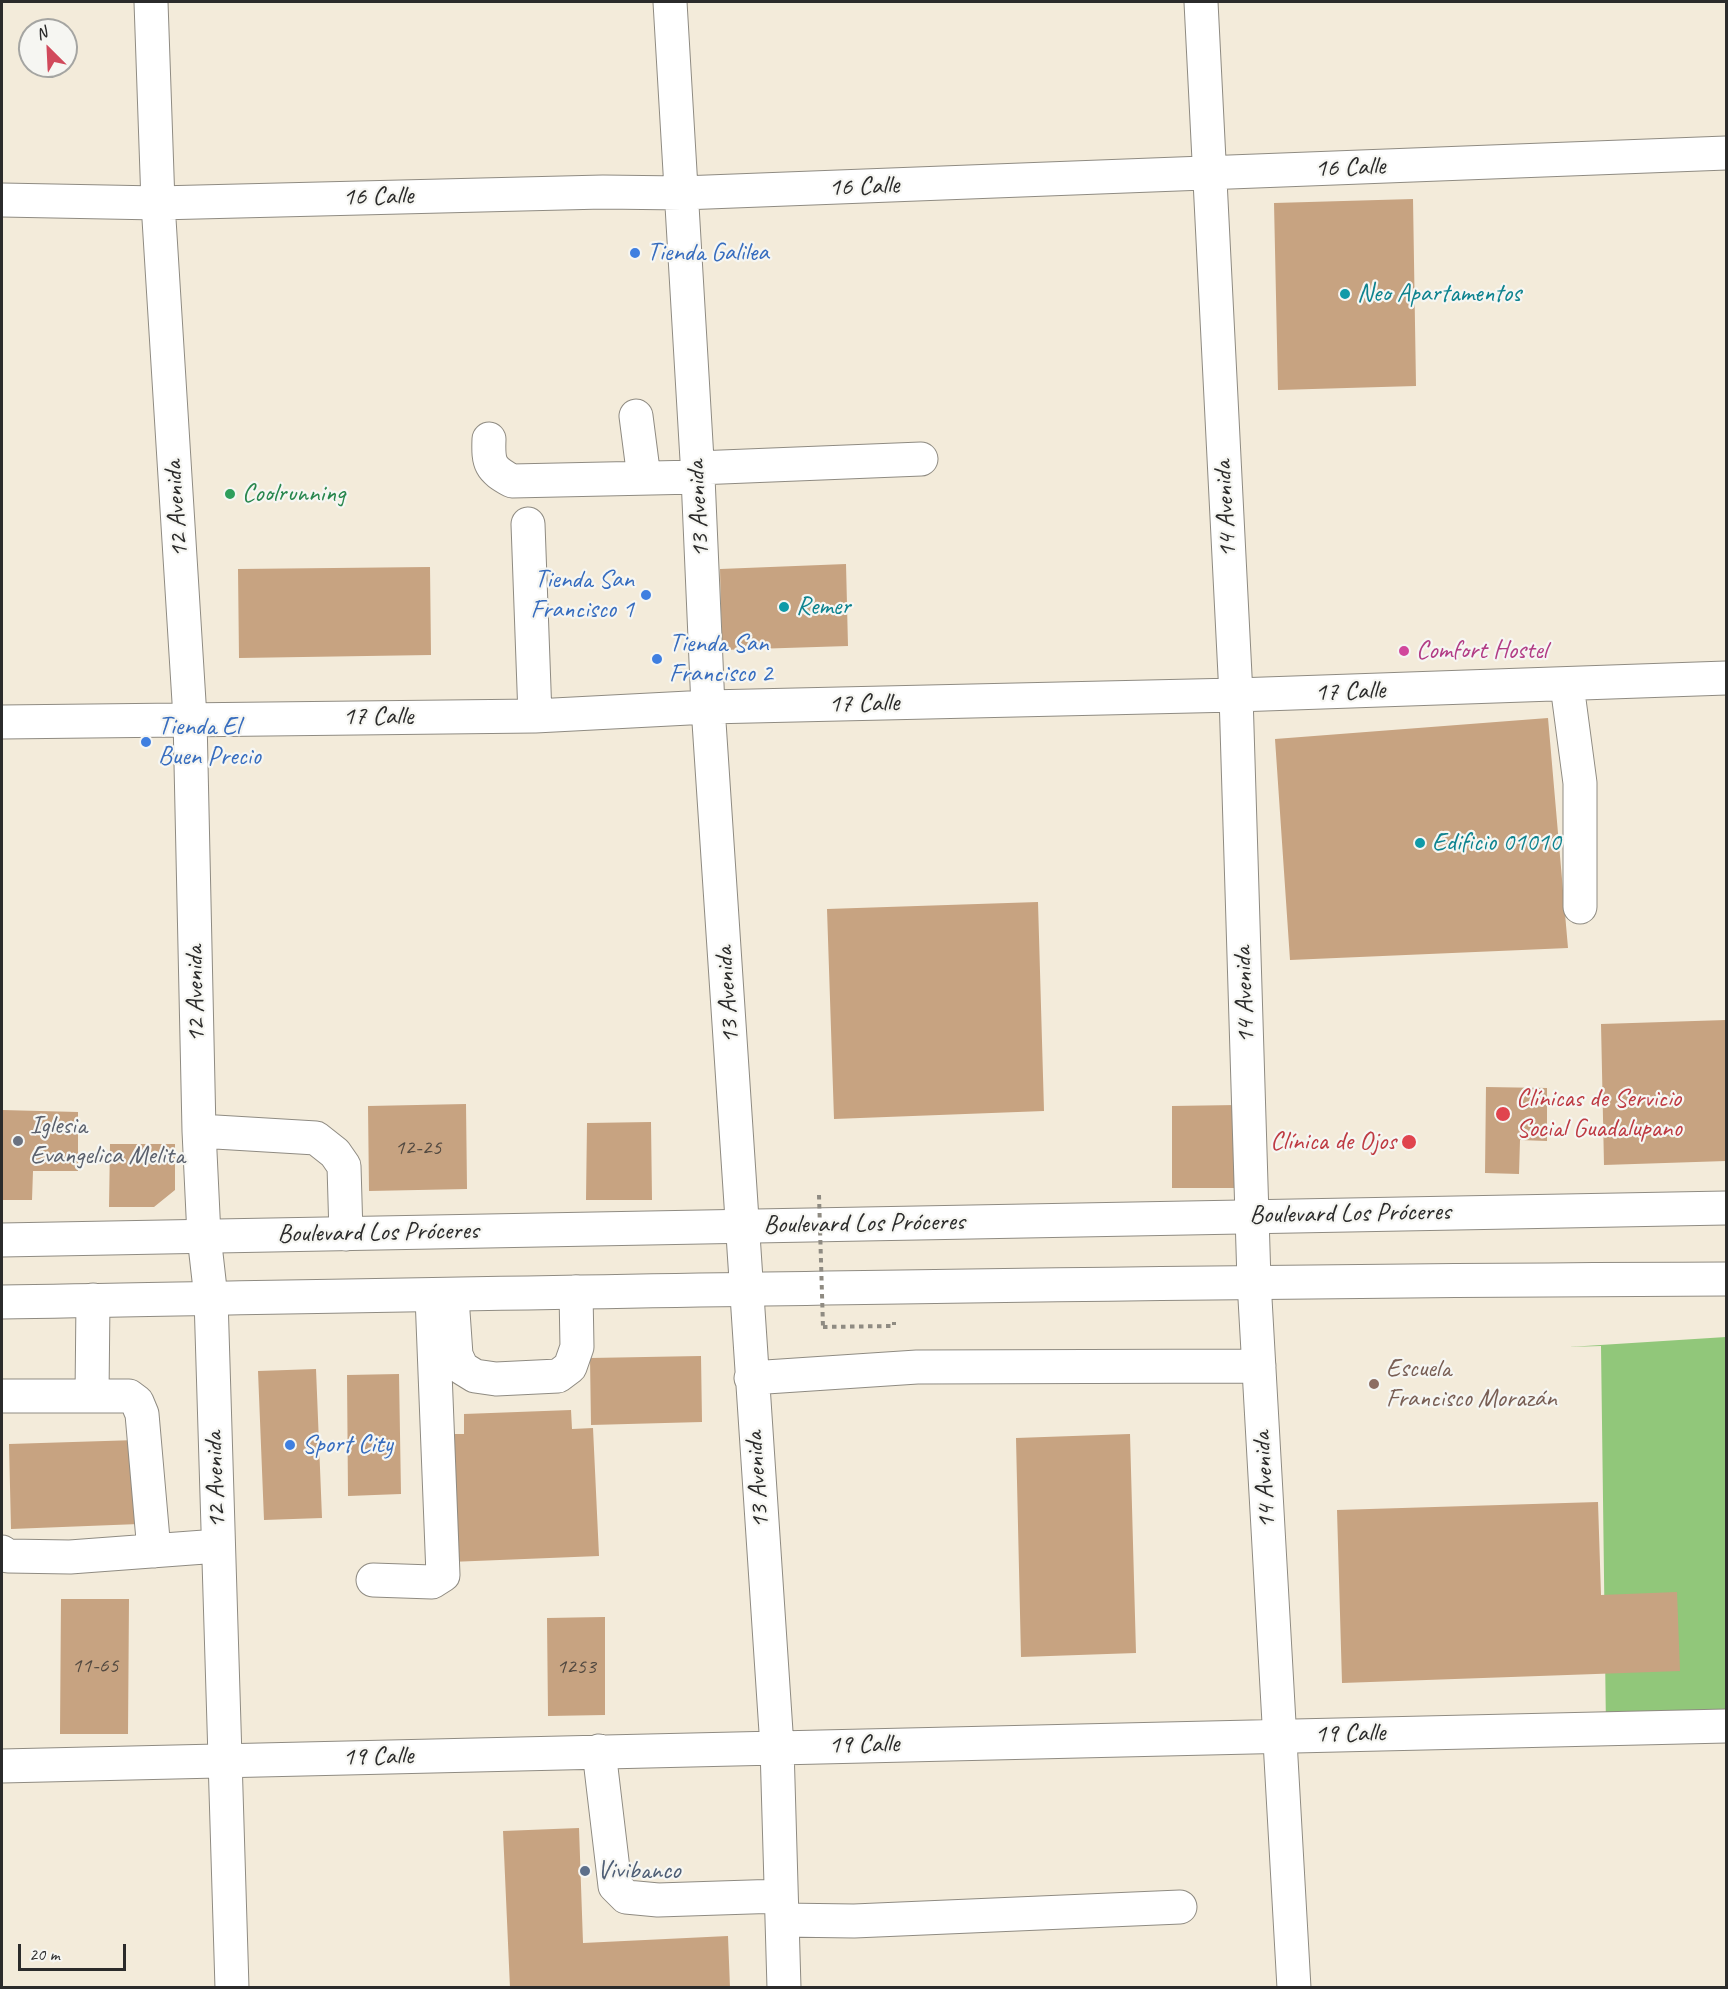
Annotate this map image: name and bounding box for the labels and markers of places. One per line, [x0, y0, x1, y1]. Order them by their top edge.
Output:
place label: Tienda Galilea [647, 237, 769, 269]
marker: Tienda Galilea [628, 246, 642, 260]
place label: Neo Apartamentos [1357, 278, 1521, 310]
marker: Neo Apartamentos [1338, 287, 1352, 301]
place label: Coolrunning [242, 478, 345, 510]
marker: Coolrunning [223, 487, 237, 501]
place label: Tienda San Francisco 1 [530, 564, 634, 626]
marker: Tienda San Francisco 1 [639, 588, 653, 602]
place label: Remer [796, 591, 851, 623]
marker: Remer [777, 600, 791, 614]
place label: Tienda San Francisco 2 [669, 628, 773, 690]
place label: Comfort Hostel [1416, 635, 1547, 667]
marker: Comfort Hostel [1397, 644, 1411, 658]
marker: Tienda San Francisco 2 [650, 652, 664, 666]
place label: Tienda El Buen Precio [158, 711, 261, 772]
marker: Tienda El Buen Precio [139, 735, 153, 749]
place label: Edificio 01010 [1432, 827, 1561, 859]
marker: Edificio 01010 [1413, 836, 1427, 850]
place label: Clínicas de Servicio Social Guadalupano [1516, 1083, 1682, 1144]
marker: Clínicas de Servicio Social Guadalupano [1494, 1105, 1512, 1123]
place label: Iglesia Evangelica Melita [30, 1110, 185, 1172]
place label: Clínica de Ojos [1270, 1126, 1396, 1158]
marker: Clínica de Ojos [1400, 1133, 1418, 1151]
marker: Iglesia Evangelica Melita [11, 1134, 25, 1148]
place label: Escuela Francisco Morazán [1386, 1353, 1557, 1414]
marker: Escuela Francisco Morazán [1367, 1377, 1381, 1391]
place label: Sport City [302, 1429, 393, 1461]
marker: Sport City [283, 1438, 297, 1452]
place label: Vivibanco [597, 1855, 680, 1887]
marker: Vivibanco [578, 1864, 592, 1878]

